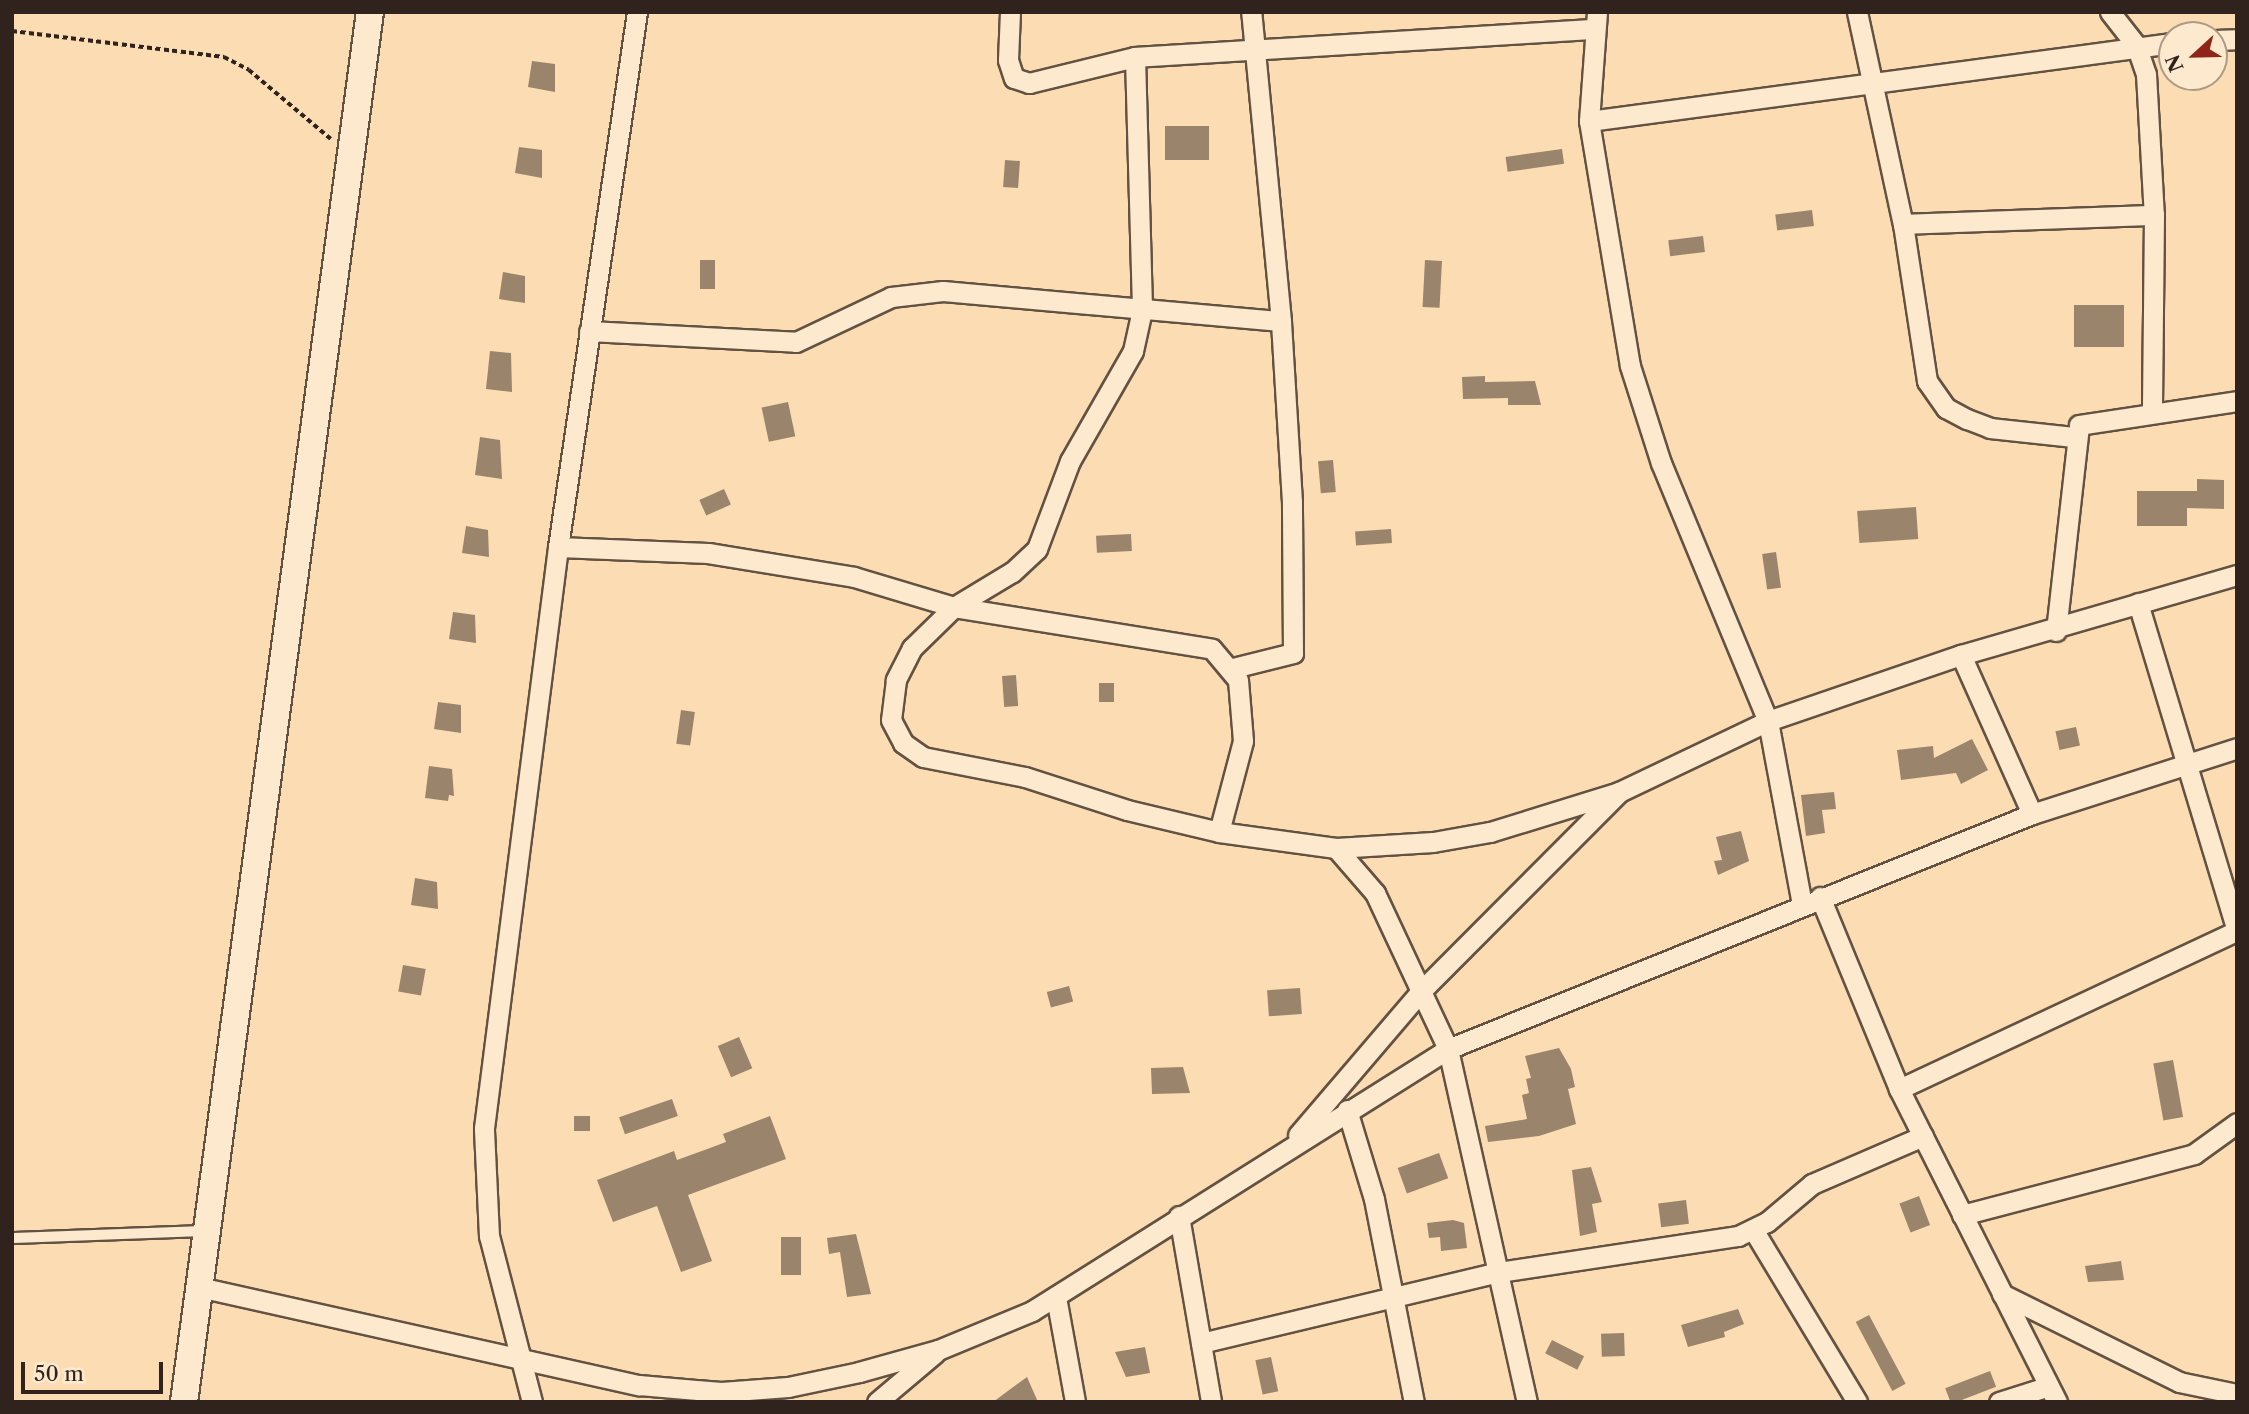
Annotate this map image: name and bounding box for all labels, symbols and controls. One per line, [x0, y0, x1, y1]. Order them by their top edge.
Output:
north arrow [2158, 21, 2228, 91]
text: N [2161, 51, 2189, 75]
scale bar [24, 1348, 166, 1392]
text: 50 m [34, 1361, 84, 1386]

